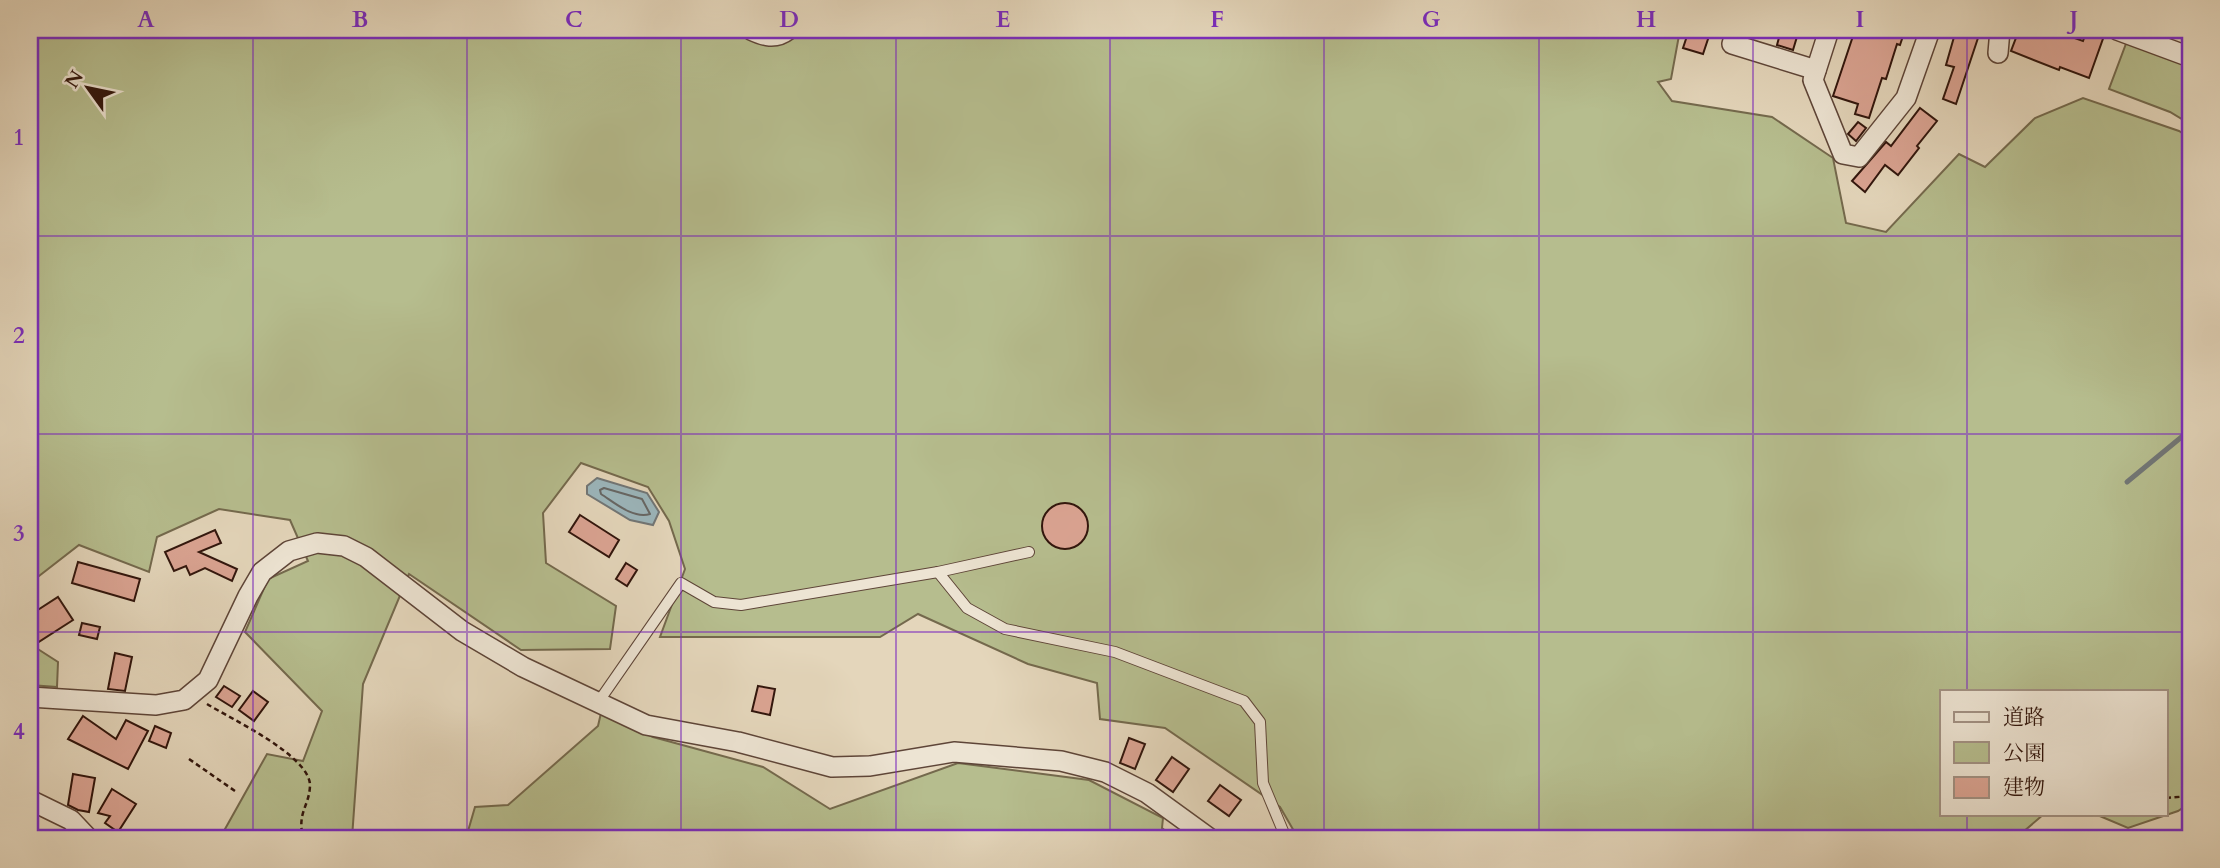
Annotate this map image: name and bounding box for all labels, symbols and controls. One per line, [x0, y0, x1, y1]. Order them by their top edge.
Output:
text: A [137, 4, 155, 35]
text: B [352, 4, 368, 35]
text: C [565, 4, 583, 35]
text: D [779, 4, 799, 35]
text: E [996, 4, 1010, 35]
text: F [1210, 4, 1224, 35]
text: G [1422, 4, 1441, 35]
text: H [1636, 4, 1656, 35]
text: I [1856, 4, 1864, 35]
text: J [2067, 4, 2078, 35]
north arrow [52, 52, 122, 122]
text: N [59, 65, 90, 93]
text: 1 [13, 122, 25, 153]
text: 2 [13, 320, 25, 351]
text: 3 [13, 518, 25, 549]
legend [1940, 690, 2168, 816]
text: 道路 [2003, 703, 2045, 732]
text: 4 [13, 716, 25, 747]
text: 公園 [2003, 739, 2045, 768]
text: 建物 [2003, 773, 2045, 802]

